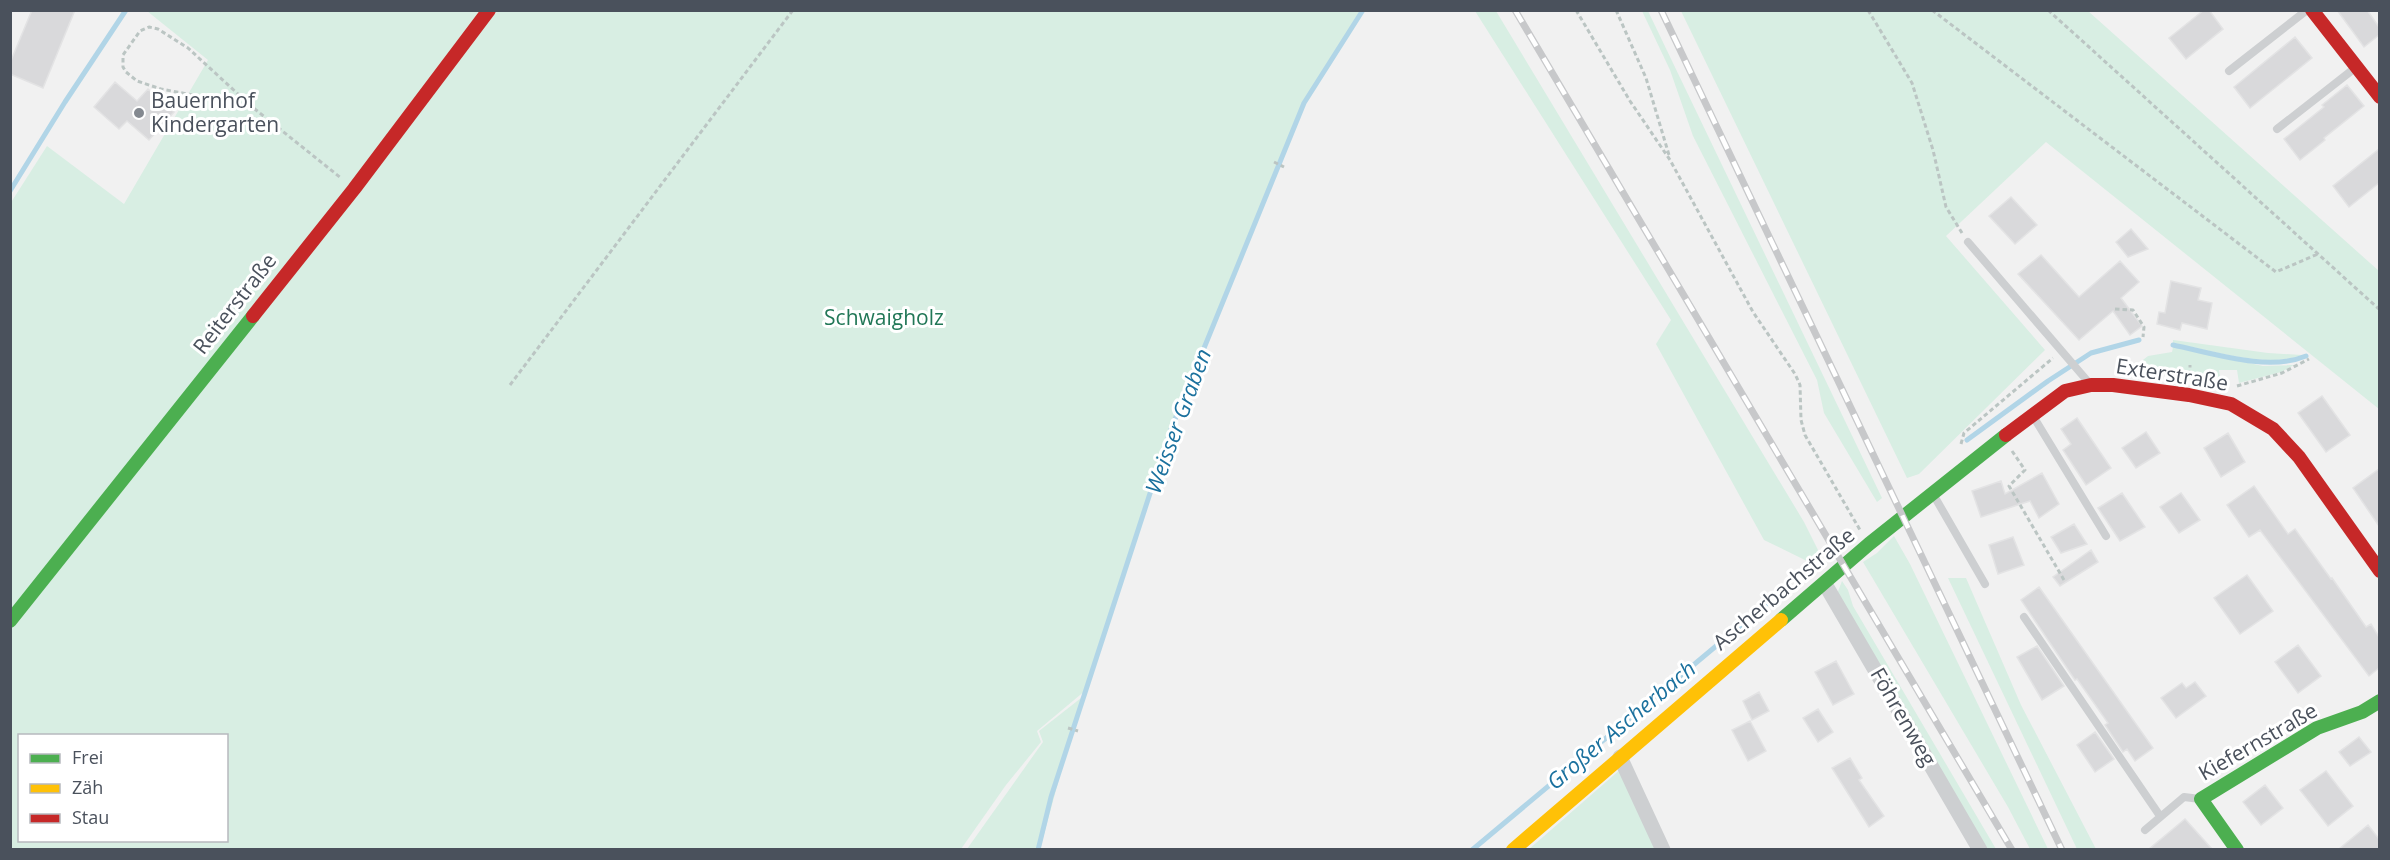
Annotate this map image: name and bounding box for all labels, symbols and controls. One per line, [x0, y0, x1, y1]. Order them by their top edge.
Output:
place label: Bauernhof Kindergarten [151, 86, 279, 138]
marker: Bauernhof Kindergarten [132, 106, 146, 120]
street label: Reiterstraße [186, 247, 282, 359]
park label: Schwaigholz [824, 303, 944, 331]
water label: Weisser Graben [1137, 344, 1217, 497]
street label: Exterstraße [2114, 351, 2230, 397]
street label: Ascherbachstraße [1707, 521, 1860, 656]
water label: Großer Ascherbach [1539, 653, 1701, 796]
street label: Föhrenweg [1864, 662, 1943, 771]
street label: Kiefernstraße [2193, 696, 2322, 786]
legend [18, 734, 228, 842]
text: Frei [72, 745, 103, 769]
text: Zäh [72, 775, 103, 799]
text: Stau [72, 805, 109, 829]

